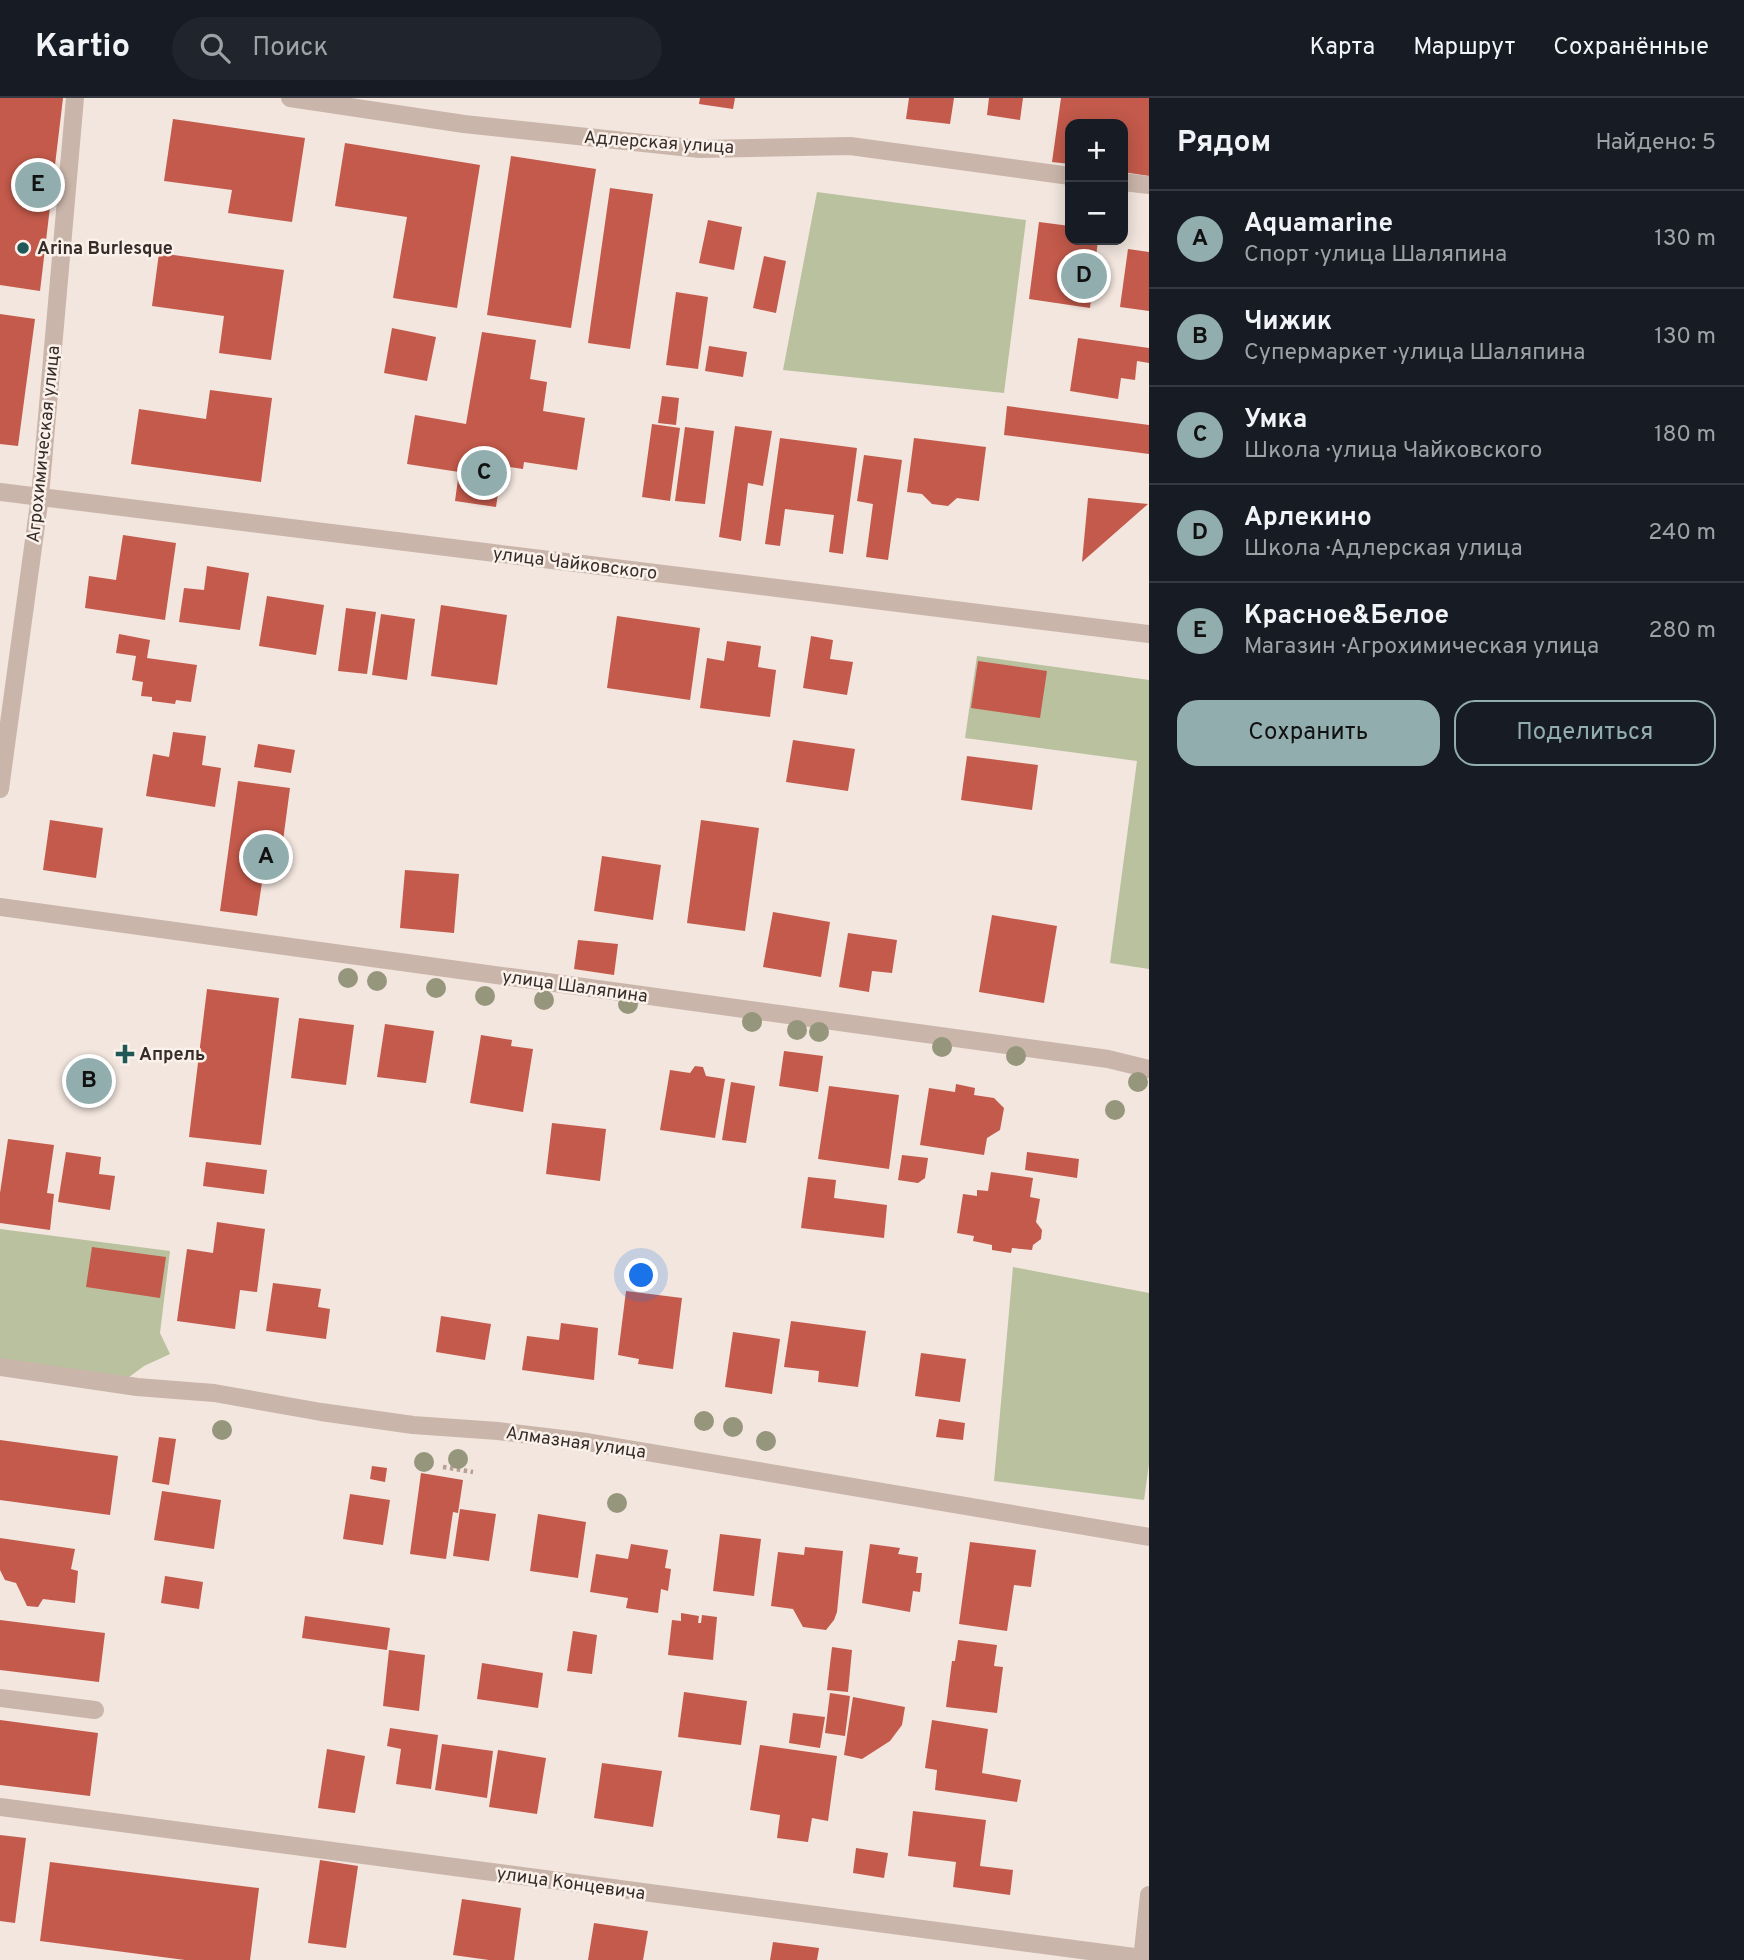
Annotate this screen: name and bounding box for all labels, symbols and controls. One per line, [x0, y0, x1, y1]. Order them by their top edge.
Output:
search box [172, 17, 662, 80]
text: Kartio [35, 27, 130, 69]
icon: search [196, 29, 234, 67]
text: Поиск [252, 32, 328, 65]
text: Карта [1309, 33, 1375, 63]
text: Маршрут [1413, 33, 1515, 63]
text: Сохранённые [1553, 33, 1709, 63]
map controls [1065, 119, 1128, 245]
button: + [1065, 119, 1128, 182]
text: Рядом [1177, 125, 1271, 162]
street label: Адлерская улица [583, 127, 735, 160]
text: Найдено: 5 [1595, 129, 1716, 158]
pin: E [15, 159, 61, 211]
button: − [1065, 182, 1128, 245]
text: Aquamarine [1244, 208, 1393, 241]
text: A [1192, 225, 1208, 254]
text: 130 m [1654, 225, 1716, 254]
place label: Arina Burlesque [37, 238, 173, 261]
marker: Arina Burlesque [15, 240, 31, 256]
text: Спорт · улица Шаляпина [1244, 241, 1507, 270]
pin: D [1061, 250, 1107, 302]
text: Чижик [1244, 306, 1332, 339]
text: B [1192, 323, 1208, 352]
text: 130 m [1654, 323, 1716, 352]
text: Супермаркет · улица Шаляпина [1244, 339, 1585, 368]
street label: Агрохимическая улица [23, 344, 66, 544]
text: Умка [1244, 404, 1307, 437]
text: C [1193, 421, 1207, 450]
text: 180 m [1654, 421, 1716, 450]
text: Школа · улица Чайковского [1244, 437, 1542, 466]
pin: C [461, 447, 507, 499]
text: Арлекино [1244, 502, 1372, 535]
text: D [1192, 519, 1208, 548]
text: 240 m [1648, 519, 1716, 548]
text: Школа · Адлерская улица [1244, 535, 1523, 564]
street label: улица Чайковского [491, 543, 658, 586]
text: Красное&Белое [1244, 600, 1449, 633]
text: E [1193, 617, 1207, 646]
text: 280 m [1648, 617, 1716, 646]
text: Магазин · Агрохимическая улица [1244, 633, 1599, 662]
button: Сохранить [1177, 700, 1440, 766]
button: Поделиться [1454, 700, 1716, 766]
pin: A [243, 831, 289, 883]
street label: улица Шаляпина [501, 966, 649, 1009]
place label: Апрель [139, 1044, 205, 1067]
marker: Апрель [117, 1046, 133, 1062]
pin: B [66, 1055, 112, 1107]
your location [624, 1258, 658, 1292]
street label: Алмазная улица [504, 1422, 647, 1465]
street label: улица Концевича [495, 1863, 647, 1906]

